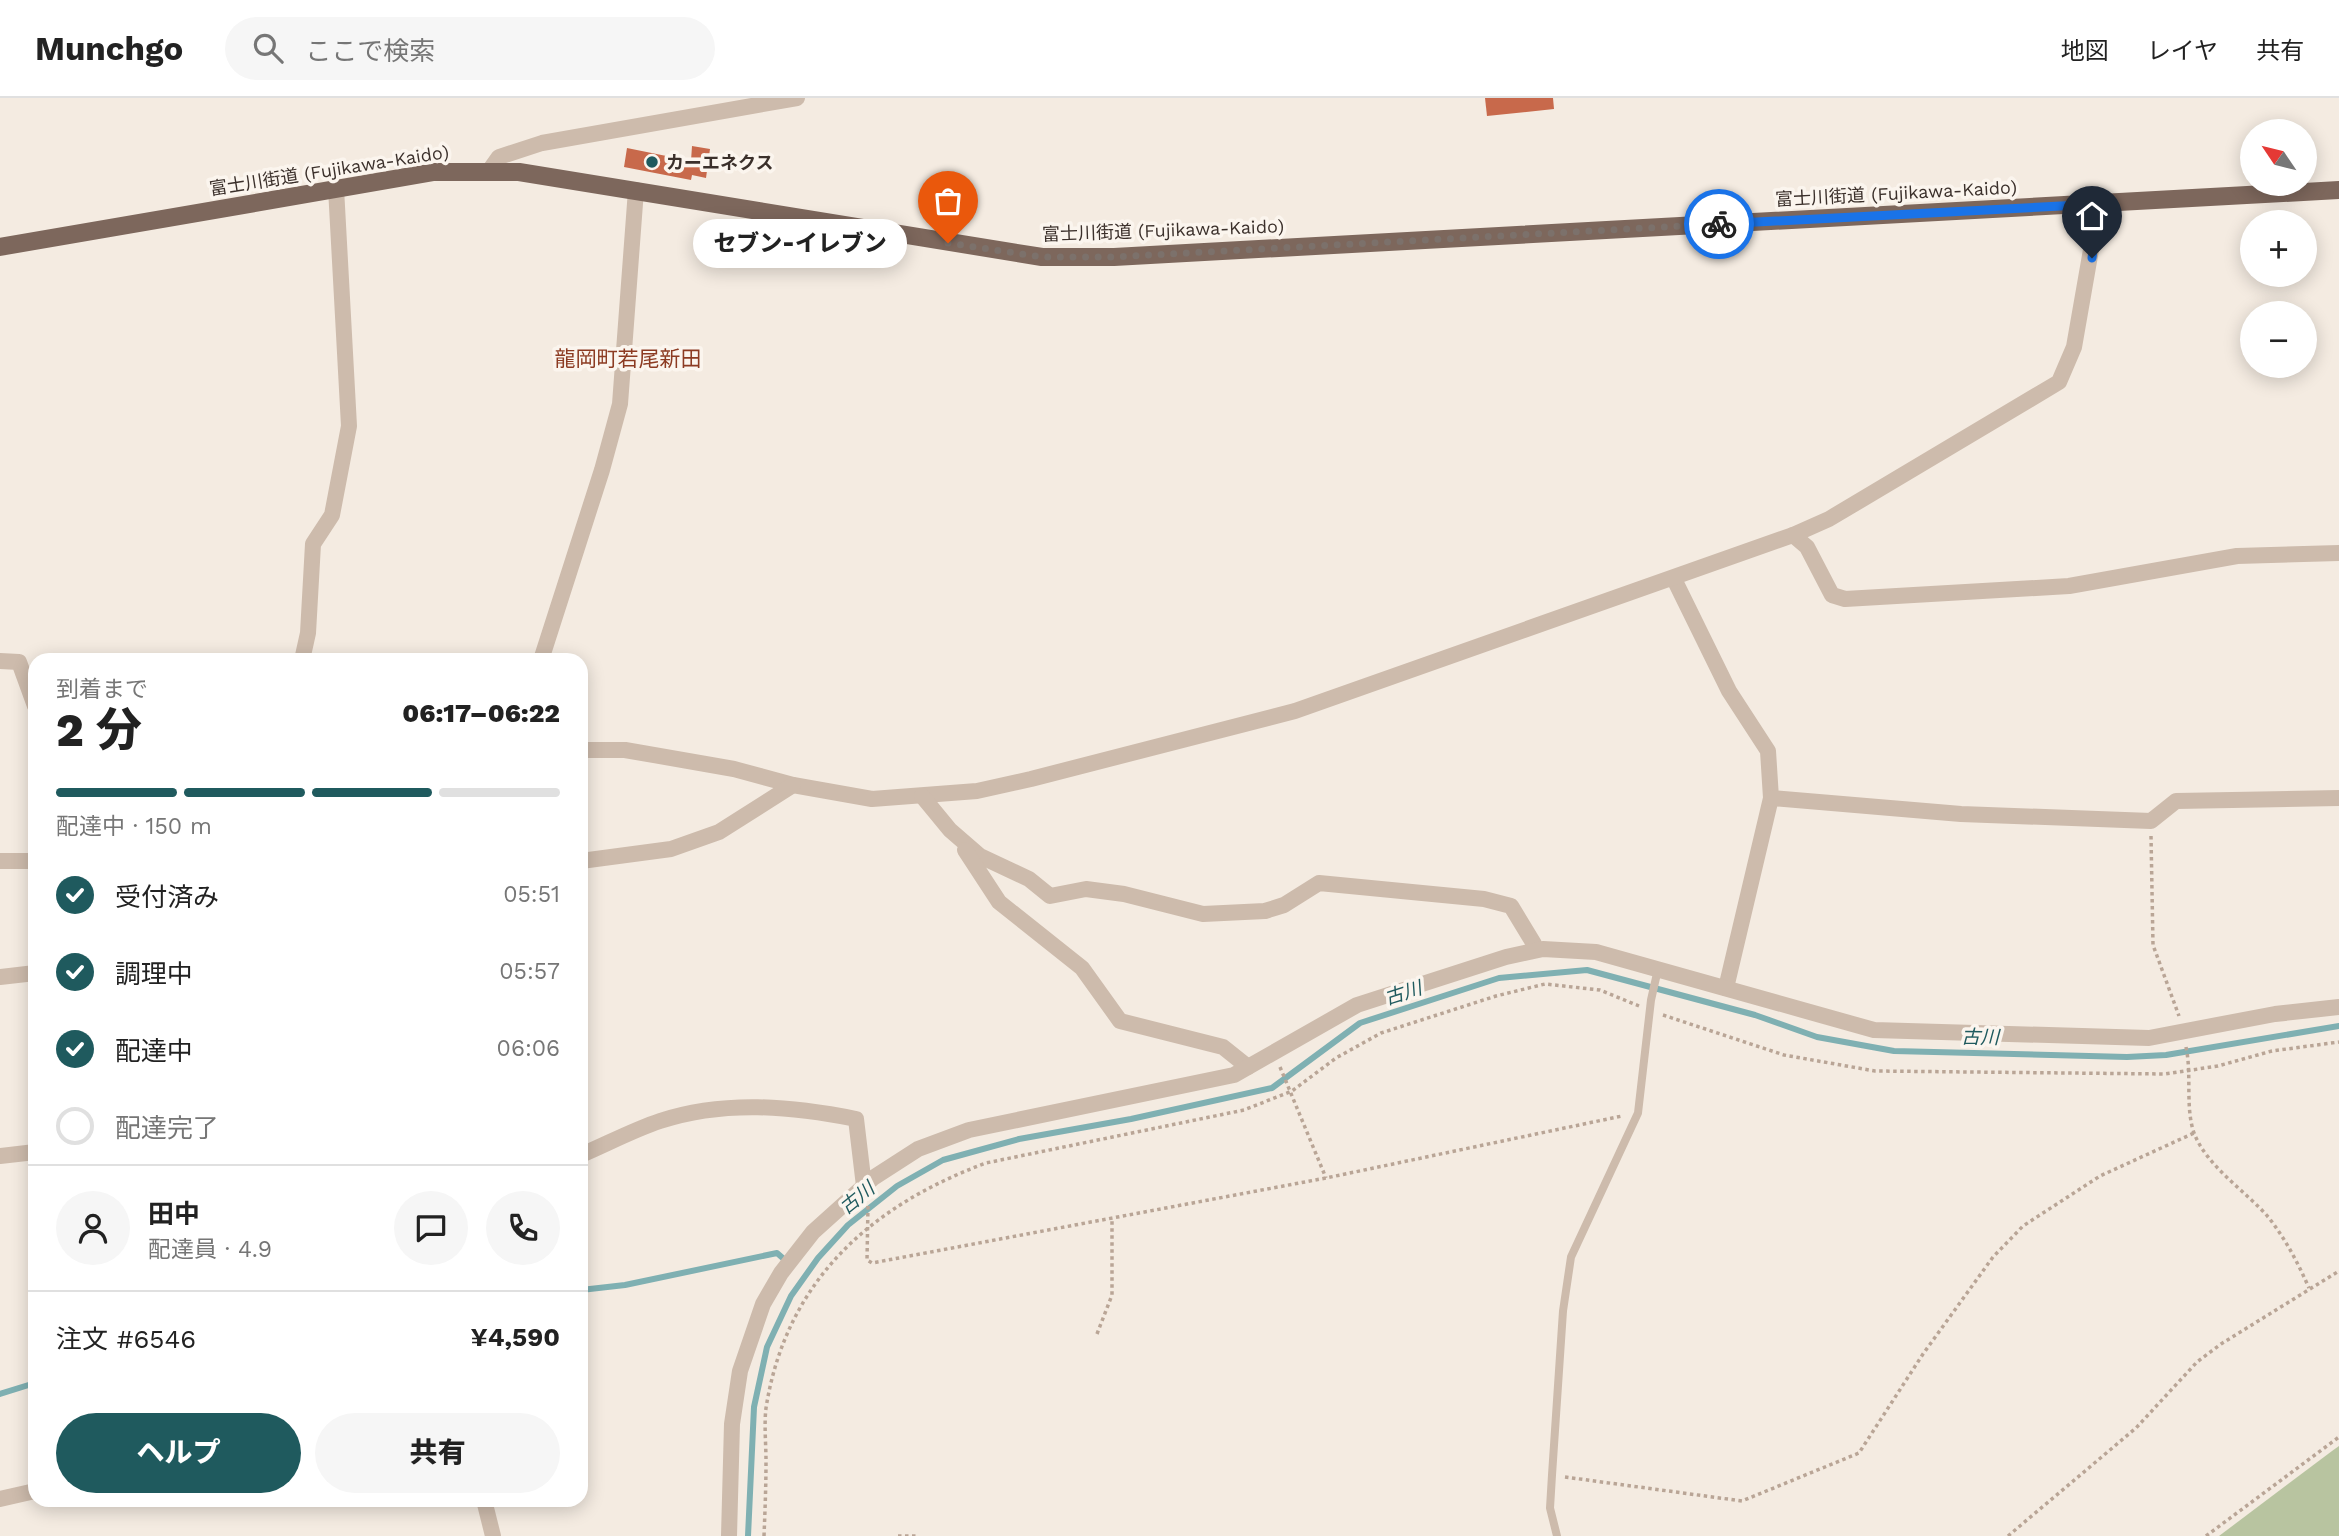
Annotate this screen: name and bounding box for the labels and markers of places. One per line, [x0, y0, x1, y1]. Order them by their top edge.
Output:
place label: カーエネクス [666, 152, 773, 173]
marker: カーエネクス [644, 154, 660, 170]
pin [918, 171, 978, 243]
pin [2062, 186, 2122, 258]
callout: セブン-イレブン [692, 218, 906, 268]

